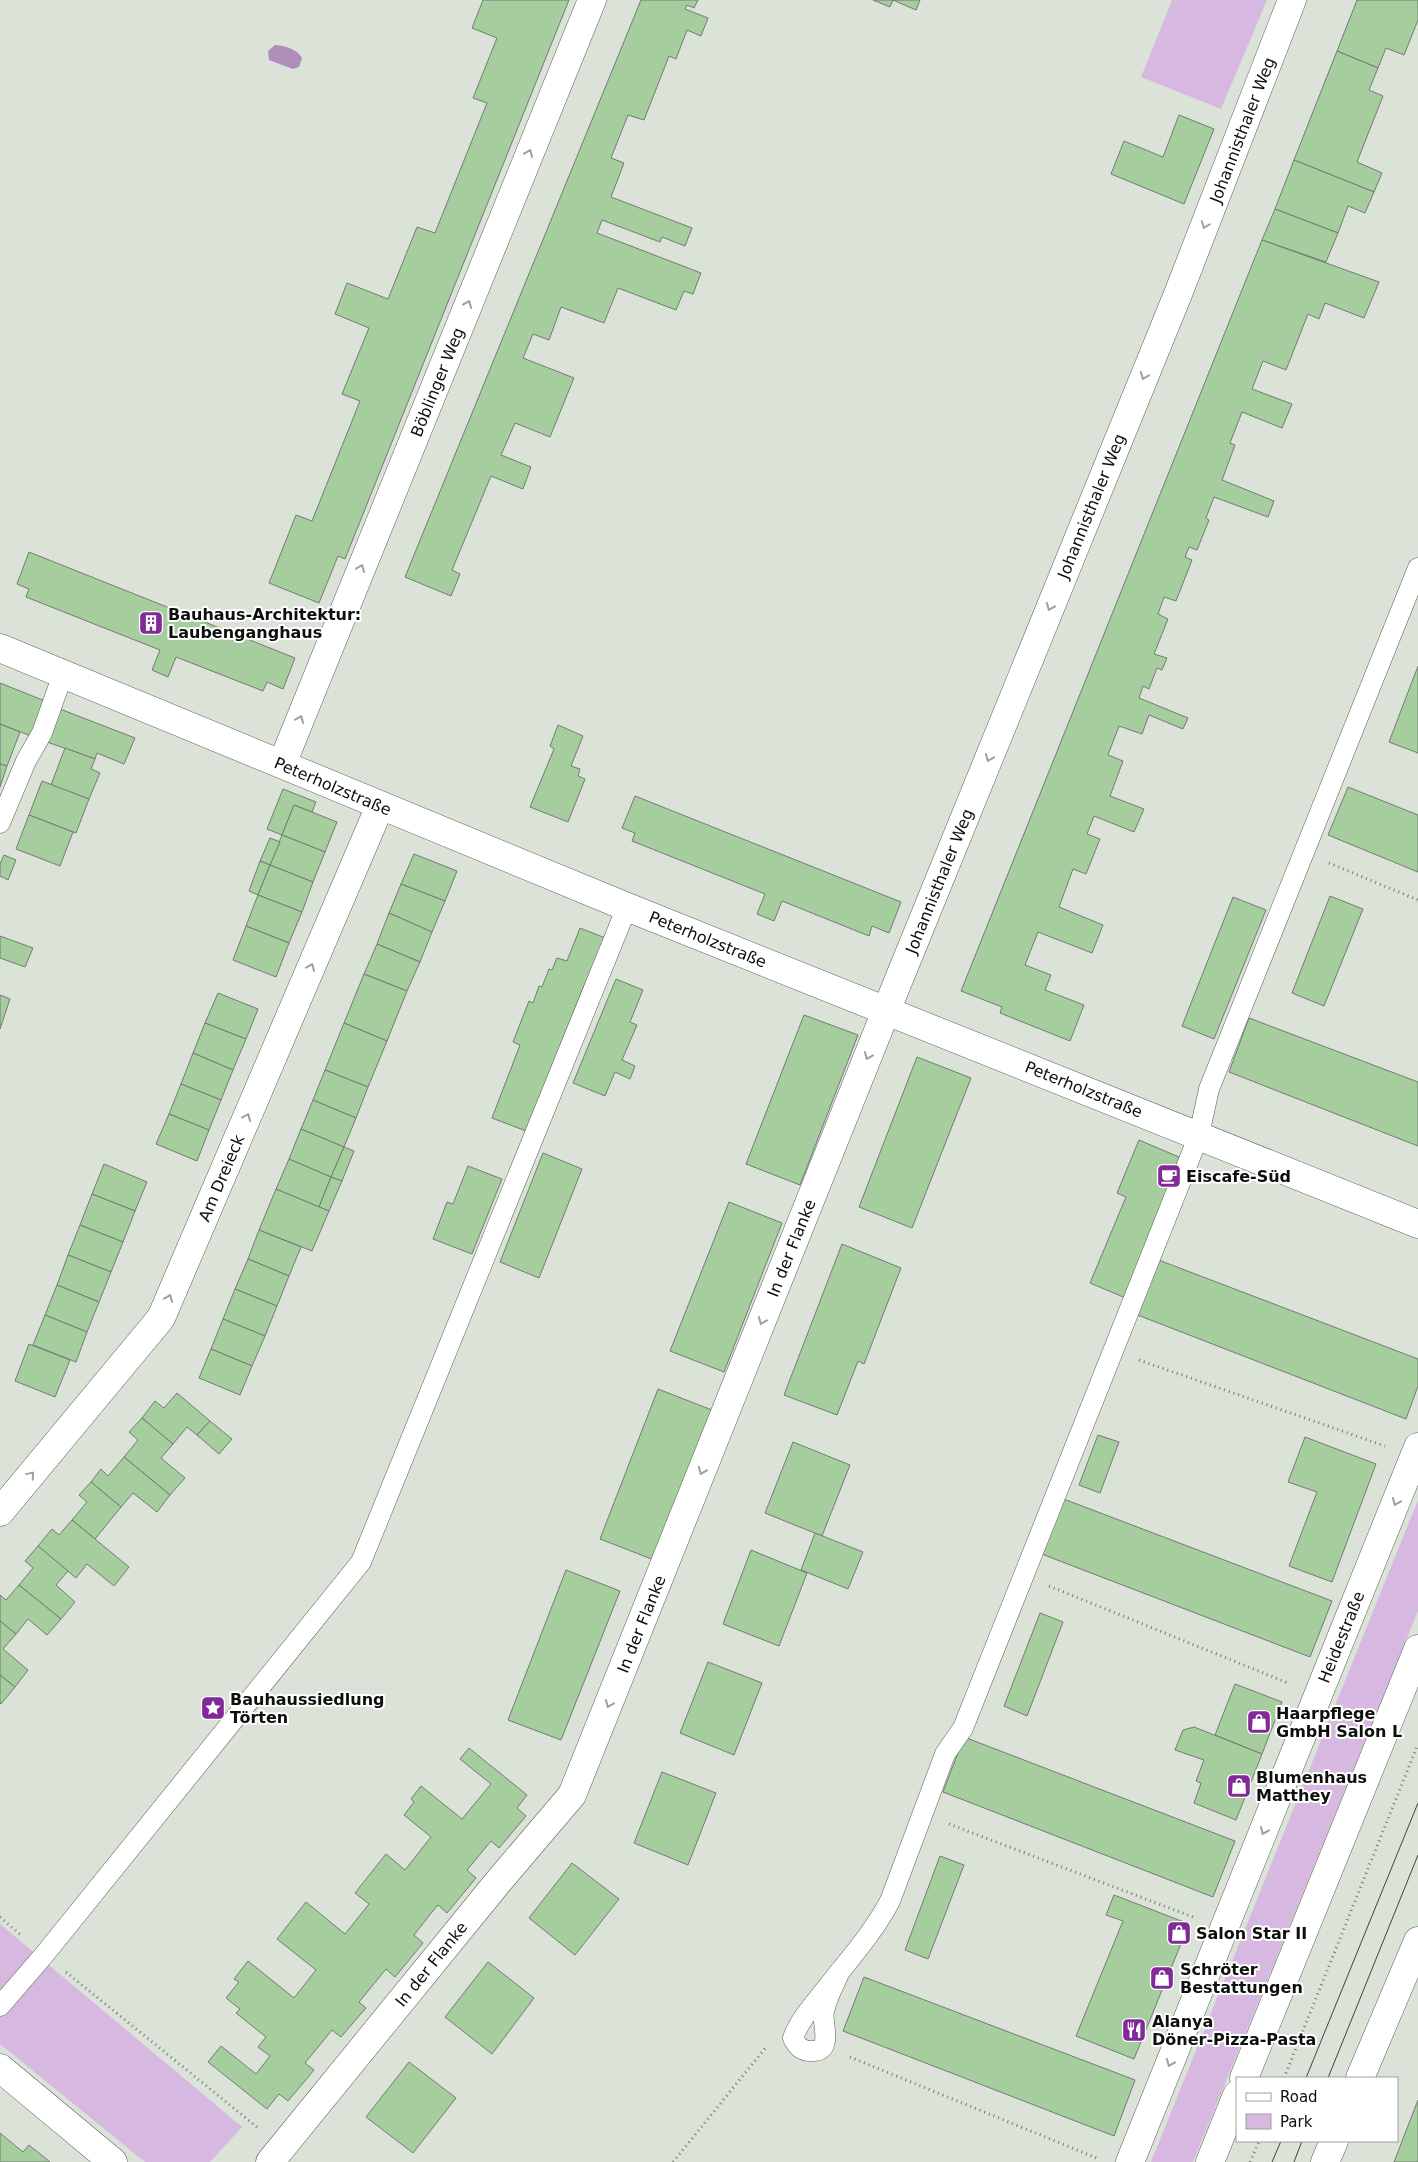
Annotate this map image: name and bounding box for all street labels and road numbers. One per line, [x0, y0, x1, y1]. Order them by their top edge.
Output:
street label: Johannisthaler Weg [1206, 55, 1279, 207]
street label: Böblinger Weg [407, 325, 468, 440]
street label: Johannisthaler Weg [1053, 431, 1129, 582]
street label: Peterholzstraße [272, 753, 394, 820]
street label: Johannisthaler Weg [901, 806, 977, 957]
street label: Peterholzstraße [646, 907, 769, 972]
street label: Peterholzstraße [1022, 1057, 1145, 1122]
street label: Am Dreieck [195, 1131, 249, 1224]
street label: In der Flanke [763, 1197, 820, 1300]
street label: In der Flanke [613, 1573, 670, 1676]
street label: Heidestraße [1314, 1589, 1368, 1686]
street label: In der Flanke [391, 1918, 471, 2011]

